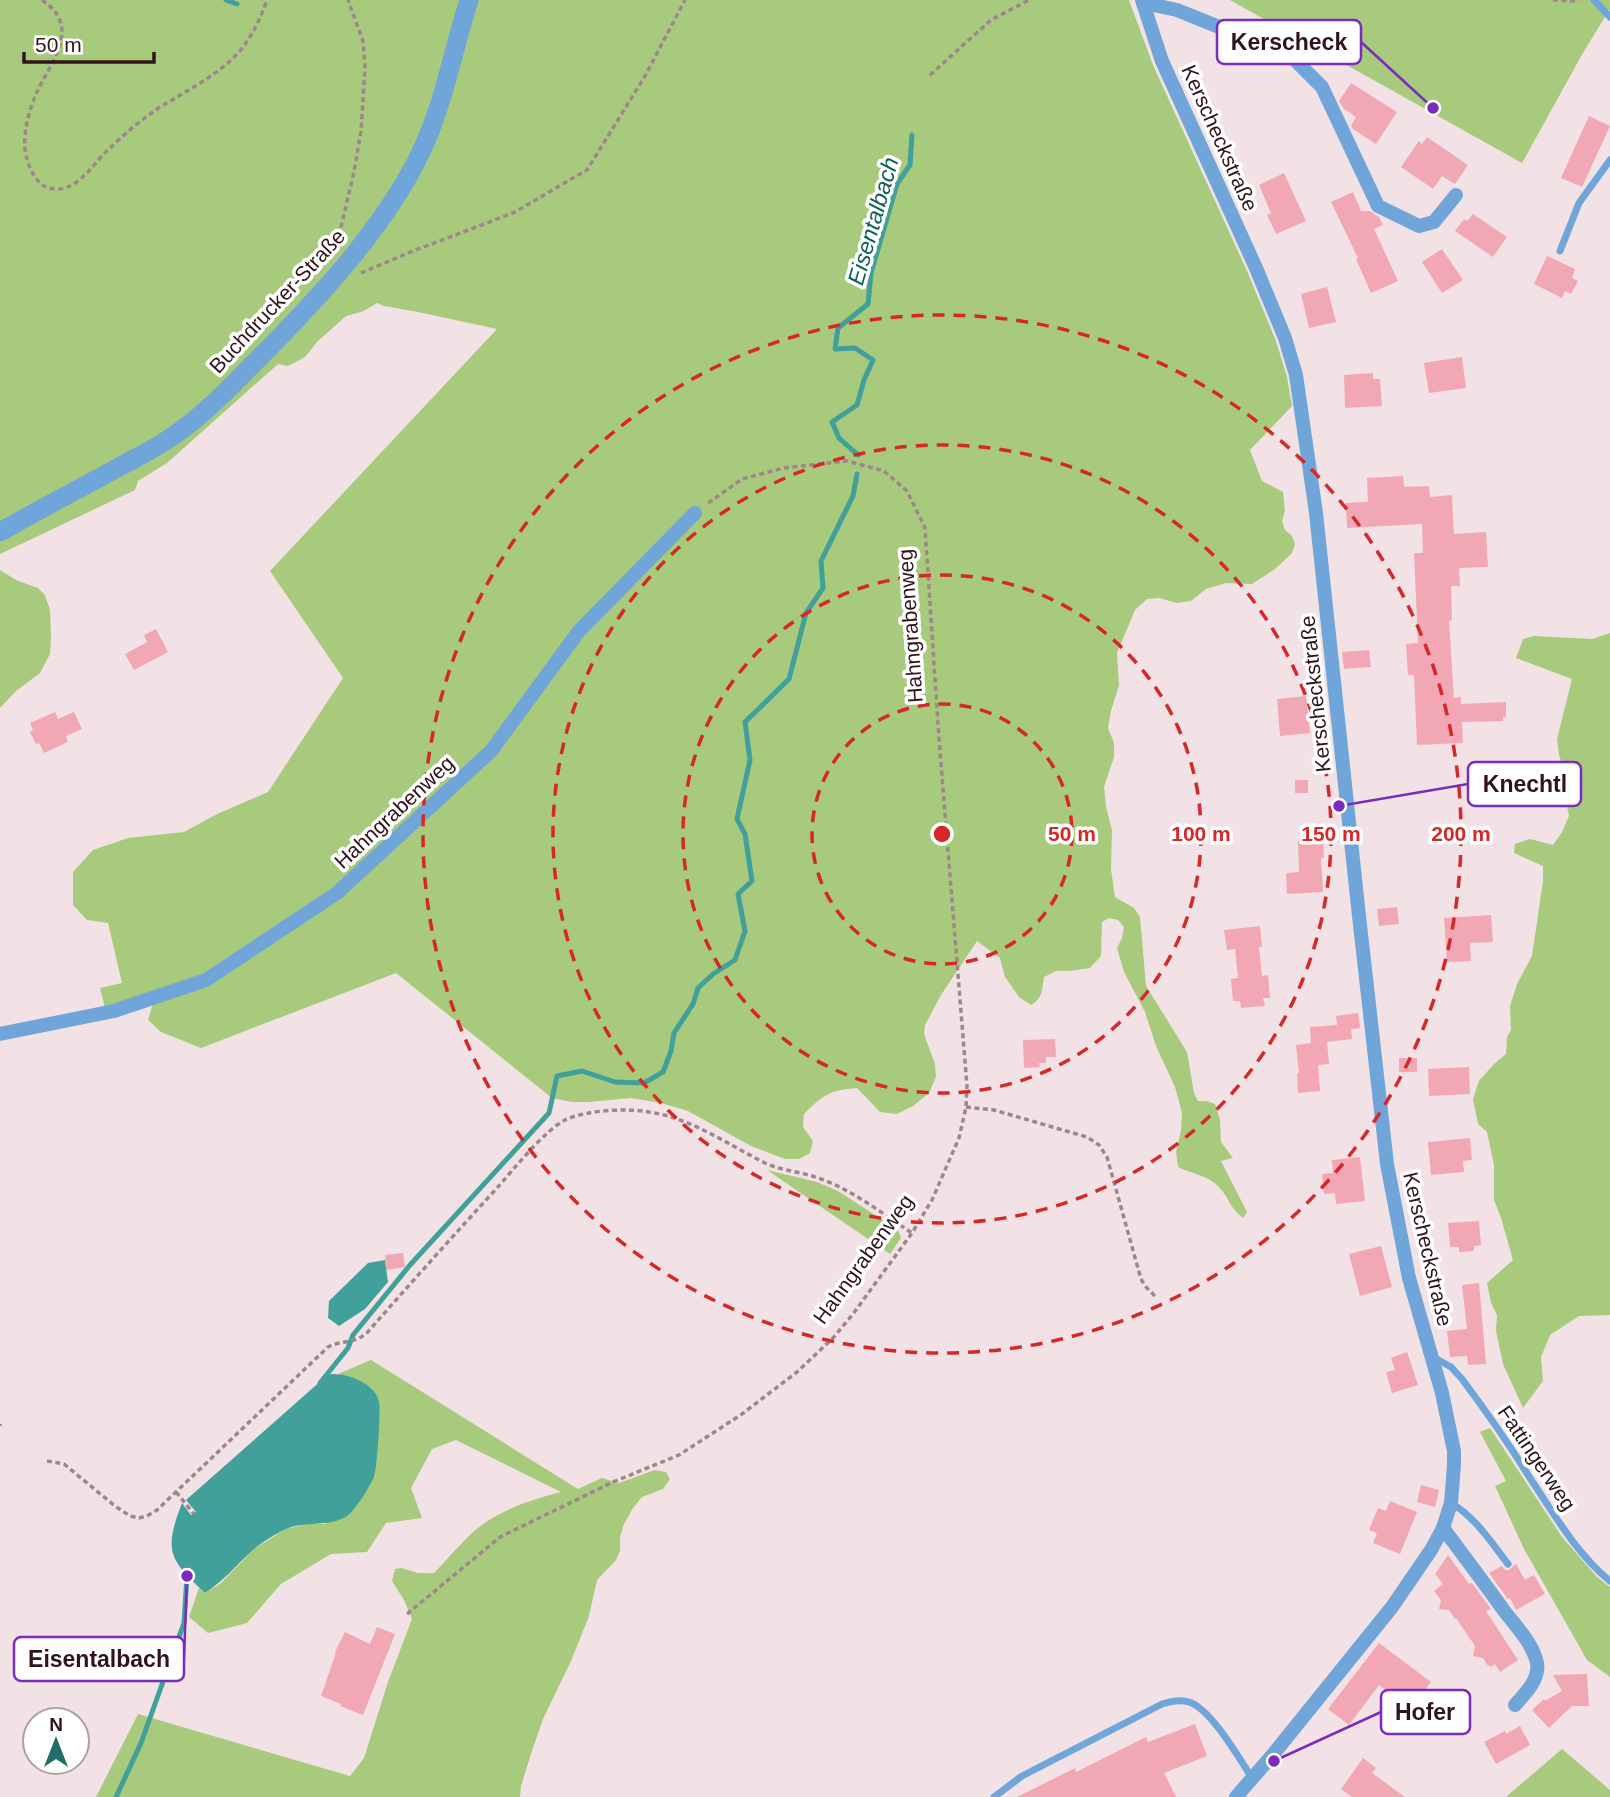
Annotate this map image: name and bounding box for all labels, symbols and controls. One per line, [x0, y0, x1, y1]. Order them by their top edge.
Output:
callout: Kerscheck [1217, 20, 1361, 64]
scale bar [24, 21, 154, 65]
text: Kerscheck [1231, 29, 1347, 55]
text: 50 m [35, 33, 82, 56]
street label: Kerscheckstraße [1177, 61, 1263, 215]
water label: Eisentalbach [842, 154, 904, 288]
street label: Buchdrucker-Straße [205, 224, 349, 378]
street label: Hahngrabenweg [893, 548, 927, 704]
street label: Kerscheckstraße [1295, 614, 1335, 774]
street label: Hahngrabenweg [330, 751, 458, 873]
callout: Knechtl [1468, 762, 1581, 806]
text: Knechtl [1483, 771, 1567, 797]
centre of rings [930, 822, 954, 846]
text: 50 m [1048, 822, 1096, 845]
text: 100 m [1171, 822, 1231, 845]
text: 150 m [1301, 822, 1361, 845]
text: 200 m [1431, 822, 1491, 845]
street label: Kerscheckstraße [1399, 1170, 1457, 1328]
street label: Hahngrabenweg [808, 1190, 918, 1328]
street label: Fattingerweg [1494, 1401, 1580, 1515]
callout: Eisentalbach [14, 1637, 184, 1681]
text: Eisentalbach [28, 1646, 170, 1672]
callout: Hofer [1381, 1690, 1470, 1734]
text: Hofer [1395, 1699, 1455, 1725]
north arrow [21, 1706, 91, 1776]
text: N [49, 1714, 63, 1735]

